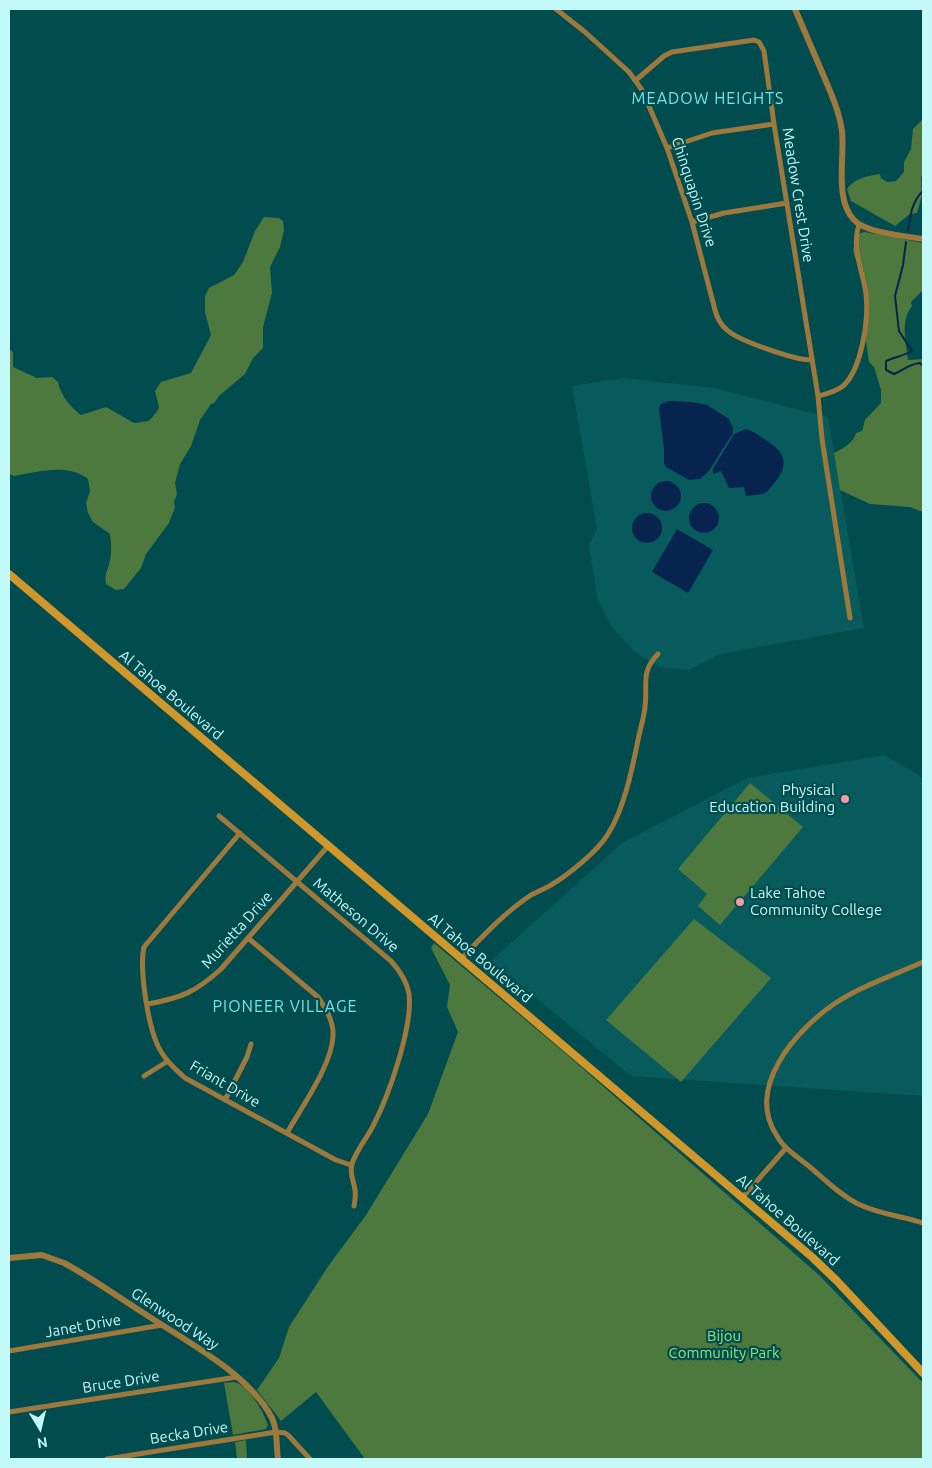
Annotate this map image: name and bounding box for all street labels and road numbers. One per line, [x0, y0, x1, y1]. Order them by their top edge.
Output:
street label: Meadow Crest Drive [778, 126, 818, 264]
street label: Chinquapin Drive [668, 135, 720, 249]
street label: Al Tahoe Boulevard [115, 646, 227, 744]
street label: Matheson Drive [310, 874, 402, 956]
street label: Murietta Drive [198, 888, 276, 972]
street label: Al Tahoe Boulevard [424, 909, 536, 1007]
street label: Friant Drive [187, 1057, 263, 1111]
street label: Al Tahoe Boulevard [733, 1171, 843, 1269]
street label: Glenwood Way [128, 1284, 222, 1354]
street label: Janet Drive [44, 1310, 122, 1342]
street label: Bruce Drive [81, 1367, 161, 1397]
street label: Becka Drive [149, 1418, 229, 1448]

